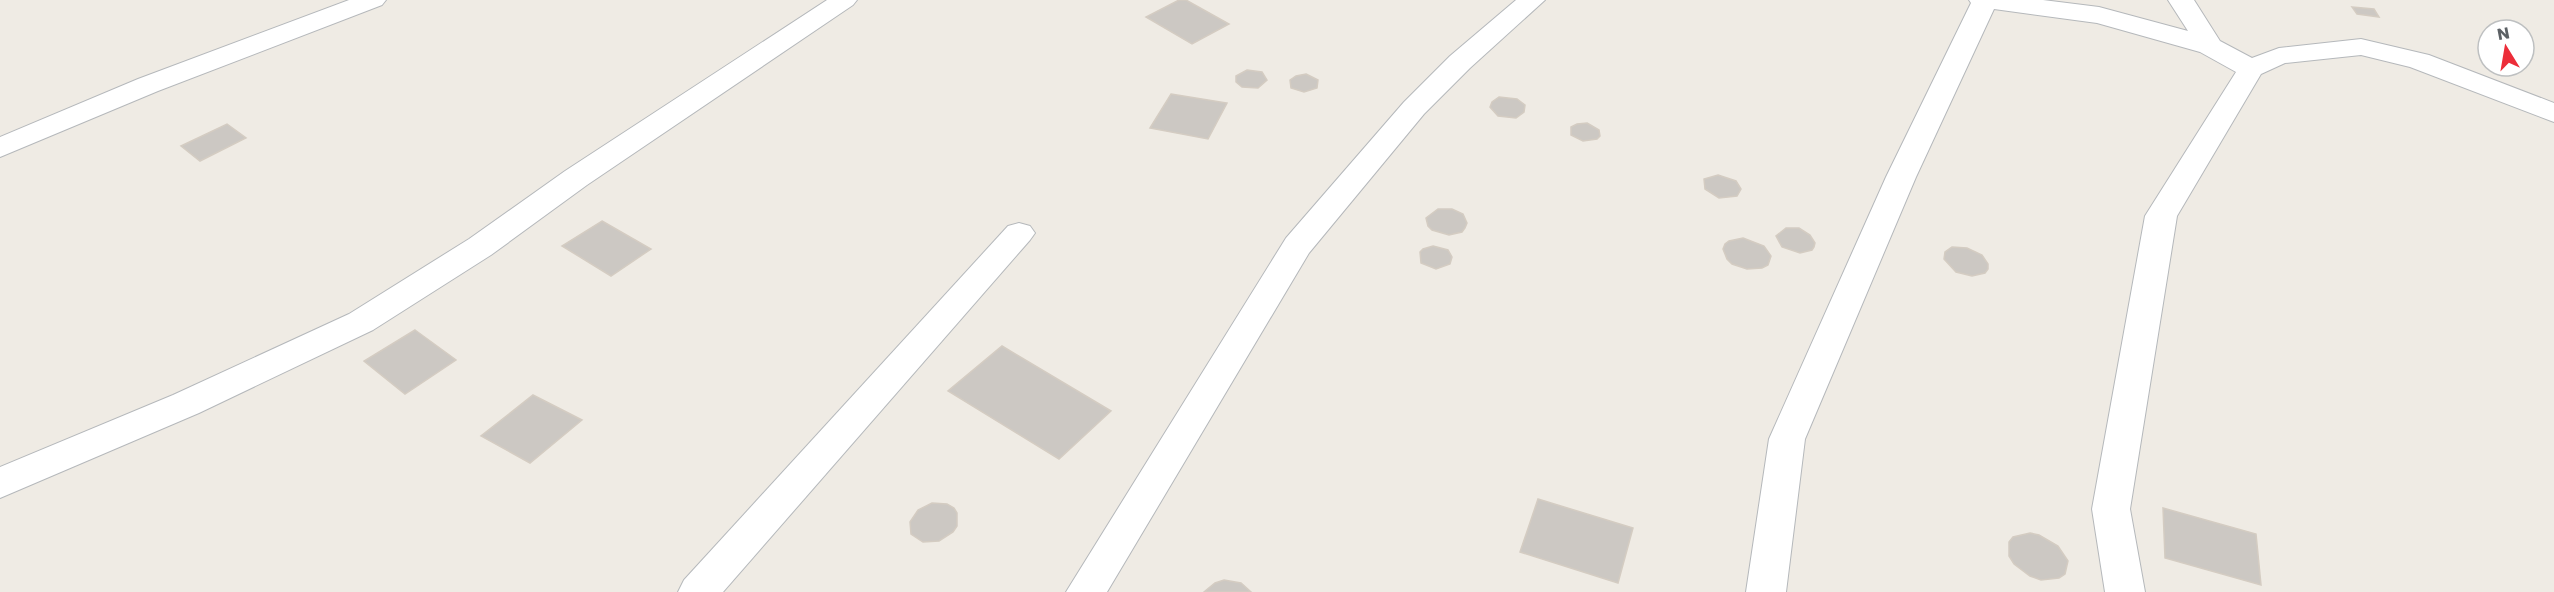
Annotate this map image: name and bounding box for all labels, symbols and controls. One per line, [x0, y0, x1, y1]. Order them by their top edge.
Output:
north arrow [2476, 18, 2536, 78]
text: N [2495, 21, 2511, 46]

